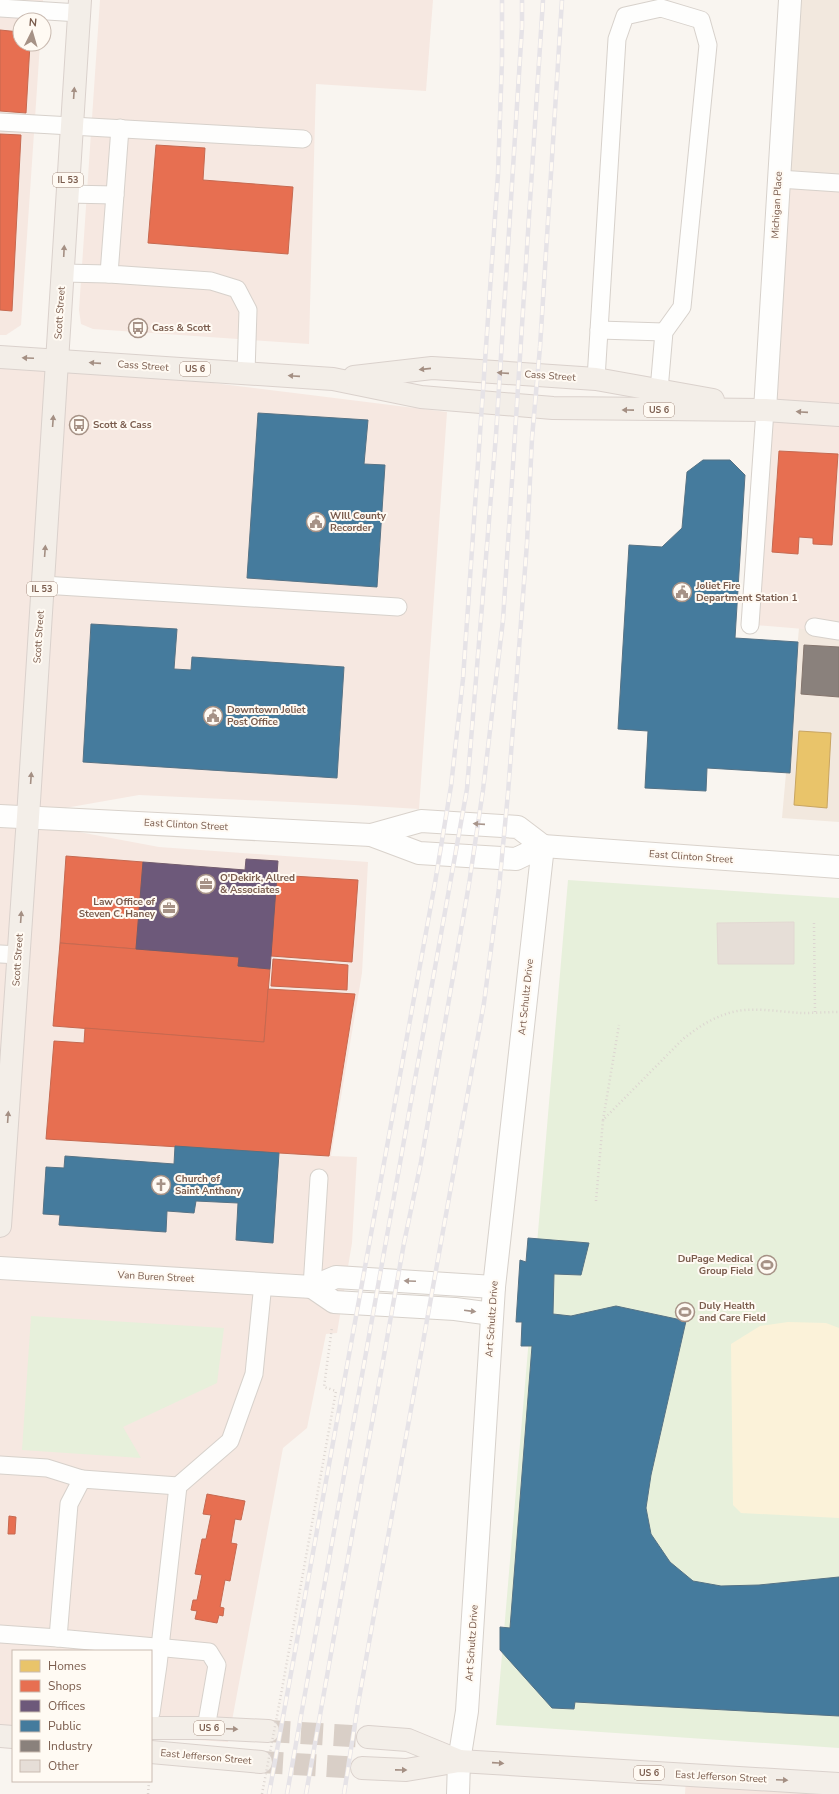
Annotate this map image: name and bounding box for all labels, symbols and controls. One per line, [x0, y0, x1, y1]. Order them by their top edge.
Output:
north arrow [12, 12, 52, 52]
text: N [28, 15, 38, 30]
one-way arrow [70, 87, 77, 99]
street label: Michigan Place [768, 171, 786, 239]
road number: IL 53 [53, 173, 83, 187]
one-way arrow [61, 244, 67, 257]
street label: Scott Street [51, 286, 69, 340]
bus stop icon: Cass & Scott [127, 317, 149, 339]
place label: Cass & Scott [152, 321, 211, 335]
one-way arrow [22, 355, 34, 362]
street label: Cass Street [117, 357, 170, 375]
one-way arrow [89, 359, 101, 366]
road number: US 6 [180, 362, 210, 376]
one-way arrow [419, 366, 431, 372]
street label: Cass Street [524, 367, 577, 385]
one-way arrow [497, 369, 509, 376]
one-way arrow [288, 373, 301, 380]
road number: US 6 [644, 403, 674, 417]
one-way arrow [621, 407, 634, 413]
one-way arrow [796, 409, 808, 416]
one-way arrow [50, 414, 56, 427]
bus stop icon: Scott & Cass [68, 414, 90, 436]
place label: Scott & Cass [93, 418, 152, 432]
place label: WIll County Recorder [330, 509, 387, 535]
public building icon: WIll County Recorder [305, 511, 327, 533]
one-way arrow [41, 545, 48, 557]
place label: Joliet Fire Department Station 1 [695, 579, 797, 605]
public building icon: Joliet Fire Department Station 1 [671, 581, 693, 603]
road number: IL 53 [27, 582, 57, 596]
street label: Scott Street [30, 610, 48, 664]
place label: Downtown Joliet Post Office [227, 703, 306, 729]
public building icon: Downtown Joliet Post Office [202, 705, 224, 727]
one-way arrow [27, 772, 34, 784]
street label: East Clinton Street [144, 816, 229, 834]
one-way arrow [473, 821, 485, 828]
street label: East Clinton Street [649, 847, 734, 867]
place label: O'Dekirk, Allred & Associates [220, 871, 295, 897]
office icon: O'Dekirk, Allred & Associates [195, 873, 217, 895]
place label: Law Office of Steven C. Haney [79, 895, 156, 921]
office icon: Law Office of Steven C. Haney [158, 897, 180, 919]
one-way arrow [18, 911, 25, 923]
street label: Scott Street [9, 933, 27, 987]
street label: Art Schultz Drive [515, 958, 537, 1036]
one-way arrow [4, 1111, 11, 1123]
place label: Church of Saint Anthony [175, 1172, 242, 1198]
church icon: Church of Saint Anthony [150, 1174, 172, 1196]
place label: DuPage Medical Group Field [678, 1252, 754, 1278]
sports icon: DuPage Medical Group Field [756, 1254, 778, 1276]
street label: Van Buren Street [116, 1268, 195, 1286]
one-way arrow [404, 1278, 416, 1285]
street label: Art Schultz Drive [482, 1280, 502, 1358]
place label: Duly Health and Care Field [699, 1299, 766, 1325]
sports icon: Duly Health and Care Field [674, 1301, 696, 1323]
one-way arrow [464, 1308, 476, 1314]
street label: Art Schultz Drive [462, 1604, 482, 1682]
legend [12, 1650, 152, 1782]
text: Homes [48, 1658, 86, 1674]
text: Shops [48, 1678, 82, 1694]
text: Offices [48, 1698, 86, 1714]
text: Public [48, 1718, 82, 1734]
road number: US 6 [194, 1721, 224, 1735]
one-way arrow [226, 1726, 239, 1732]
text: Industry [48, 1738, 93, 1754]
street label: East Jefferson Street [160, 1746, 253, 1768]
text: Other [48, 1758, 80, 1774]
one-way arrow [492, 1760, 504, 1767]
road number: US 6 [634, 1766, 664, 1780]
one-way arrow [395, 1767, 408, 1773]
street label: East Jefferson Street [675, 1768, 768, 1786]
one-way arrow [776, 1777, 788, 1784]

